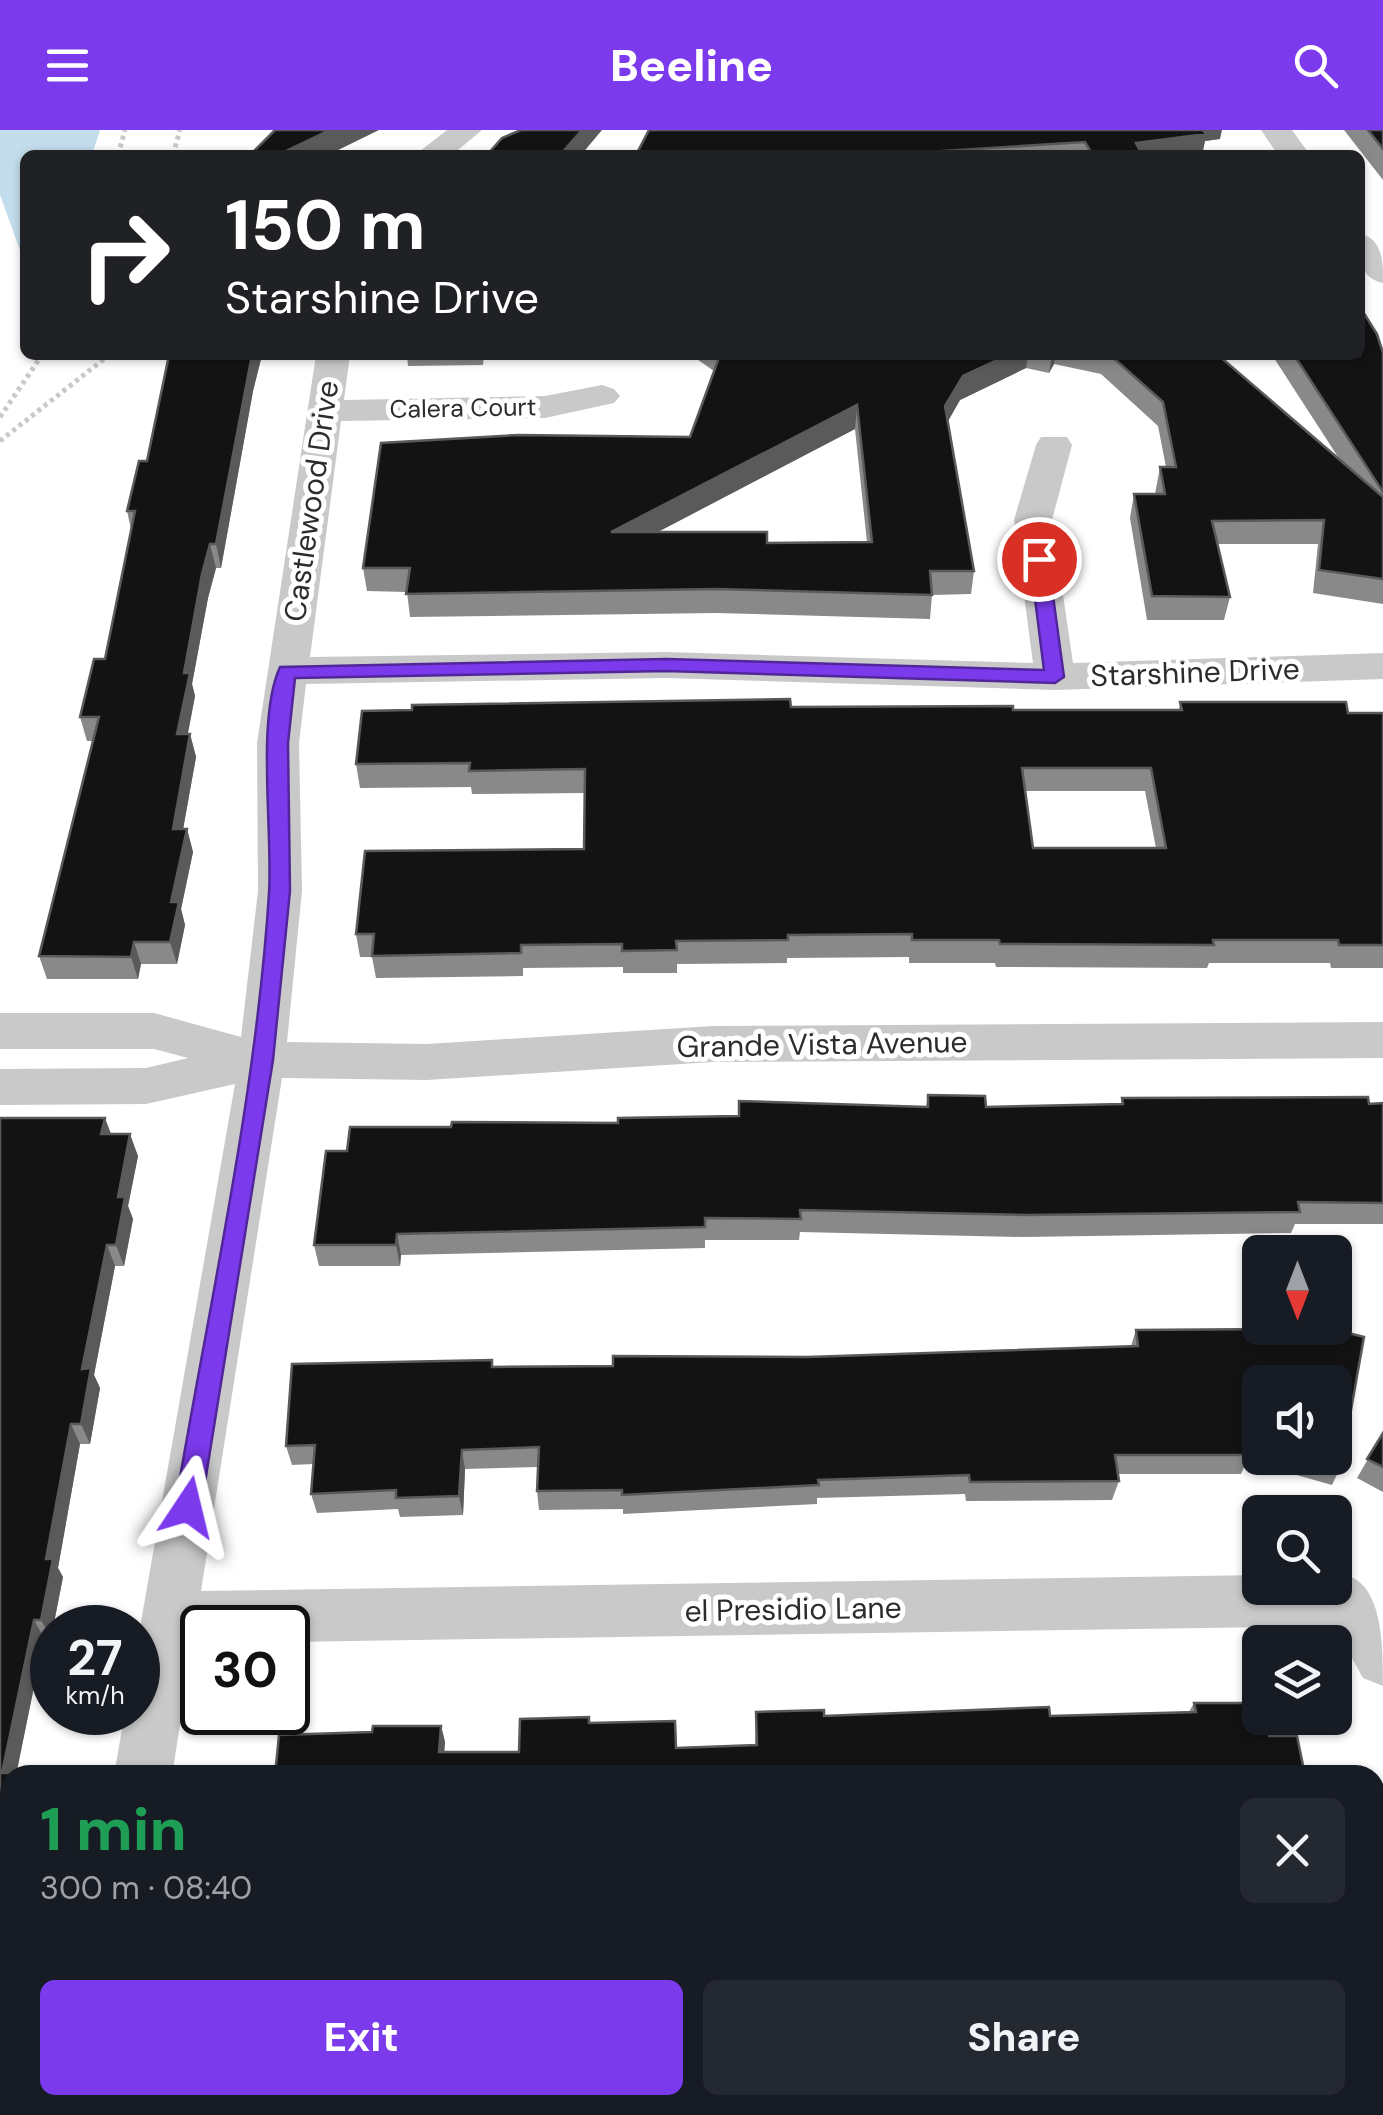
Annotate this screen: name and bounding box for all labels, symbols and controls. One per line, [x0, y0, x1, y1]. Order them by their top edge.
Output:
text: Beeline [610, 36, 773, 95]
icon: menu [40, 38, 95, 93]
icon: search [1288, 38, 1343, 93]
text: 150 m [225, 180, 426, 271]
icon: right [60, 190, 190, 320]
text: Starshine Drive [225, 268, 539, 327]
street label: Castlewood Drive [275, 378, 347, 624]
street label: Calera Court [389, 390, 537, 426]
pin [997, 517, 1082, 602]
icon: arrive [1012, 532, 1067, 587]
street label: Starshine Drive [1090, 649, 1300, 695]
street label: Grande Vista Avenue [676, 1022, 968, 1066]
north arrow [1242, 1235, 1352, 1345]
map controls [1242, 1235, 1352, 1735]
button: sound [1242, 1365, 1352, 1475]
position arrow [136, 1455, 240, 1559]
button: search [1242, 1495, 1352, 1605]
street label: el Presidio Lane [684, 1588, 902, 1630]
speed limit sign: 30 [180, 1605, 310, 1735]
text: 27 [67, 1625, 123, 1691]
button: layers [1242, 1625, 1352, 1735]
text: km/h [65, 1679, 125, 1712]
text: 1 min [40, 1790, 187, 1869]
button: close [1240, 1798, 1345, 1903]
text: 300 m · 08:40 [40, 1867, 252, 1909]
button: Exit [40, 1980, 683, 2095]
button: Share [703, 1980, 1345, 2095]

